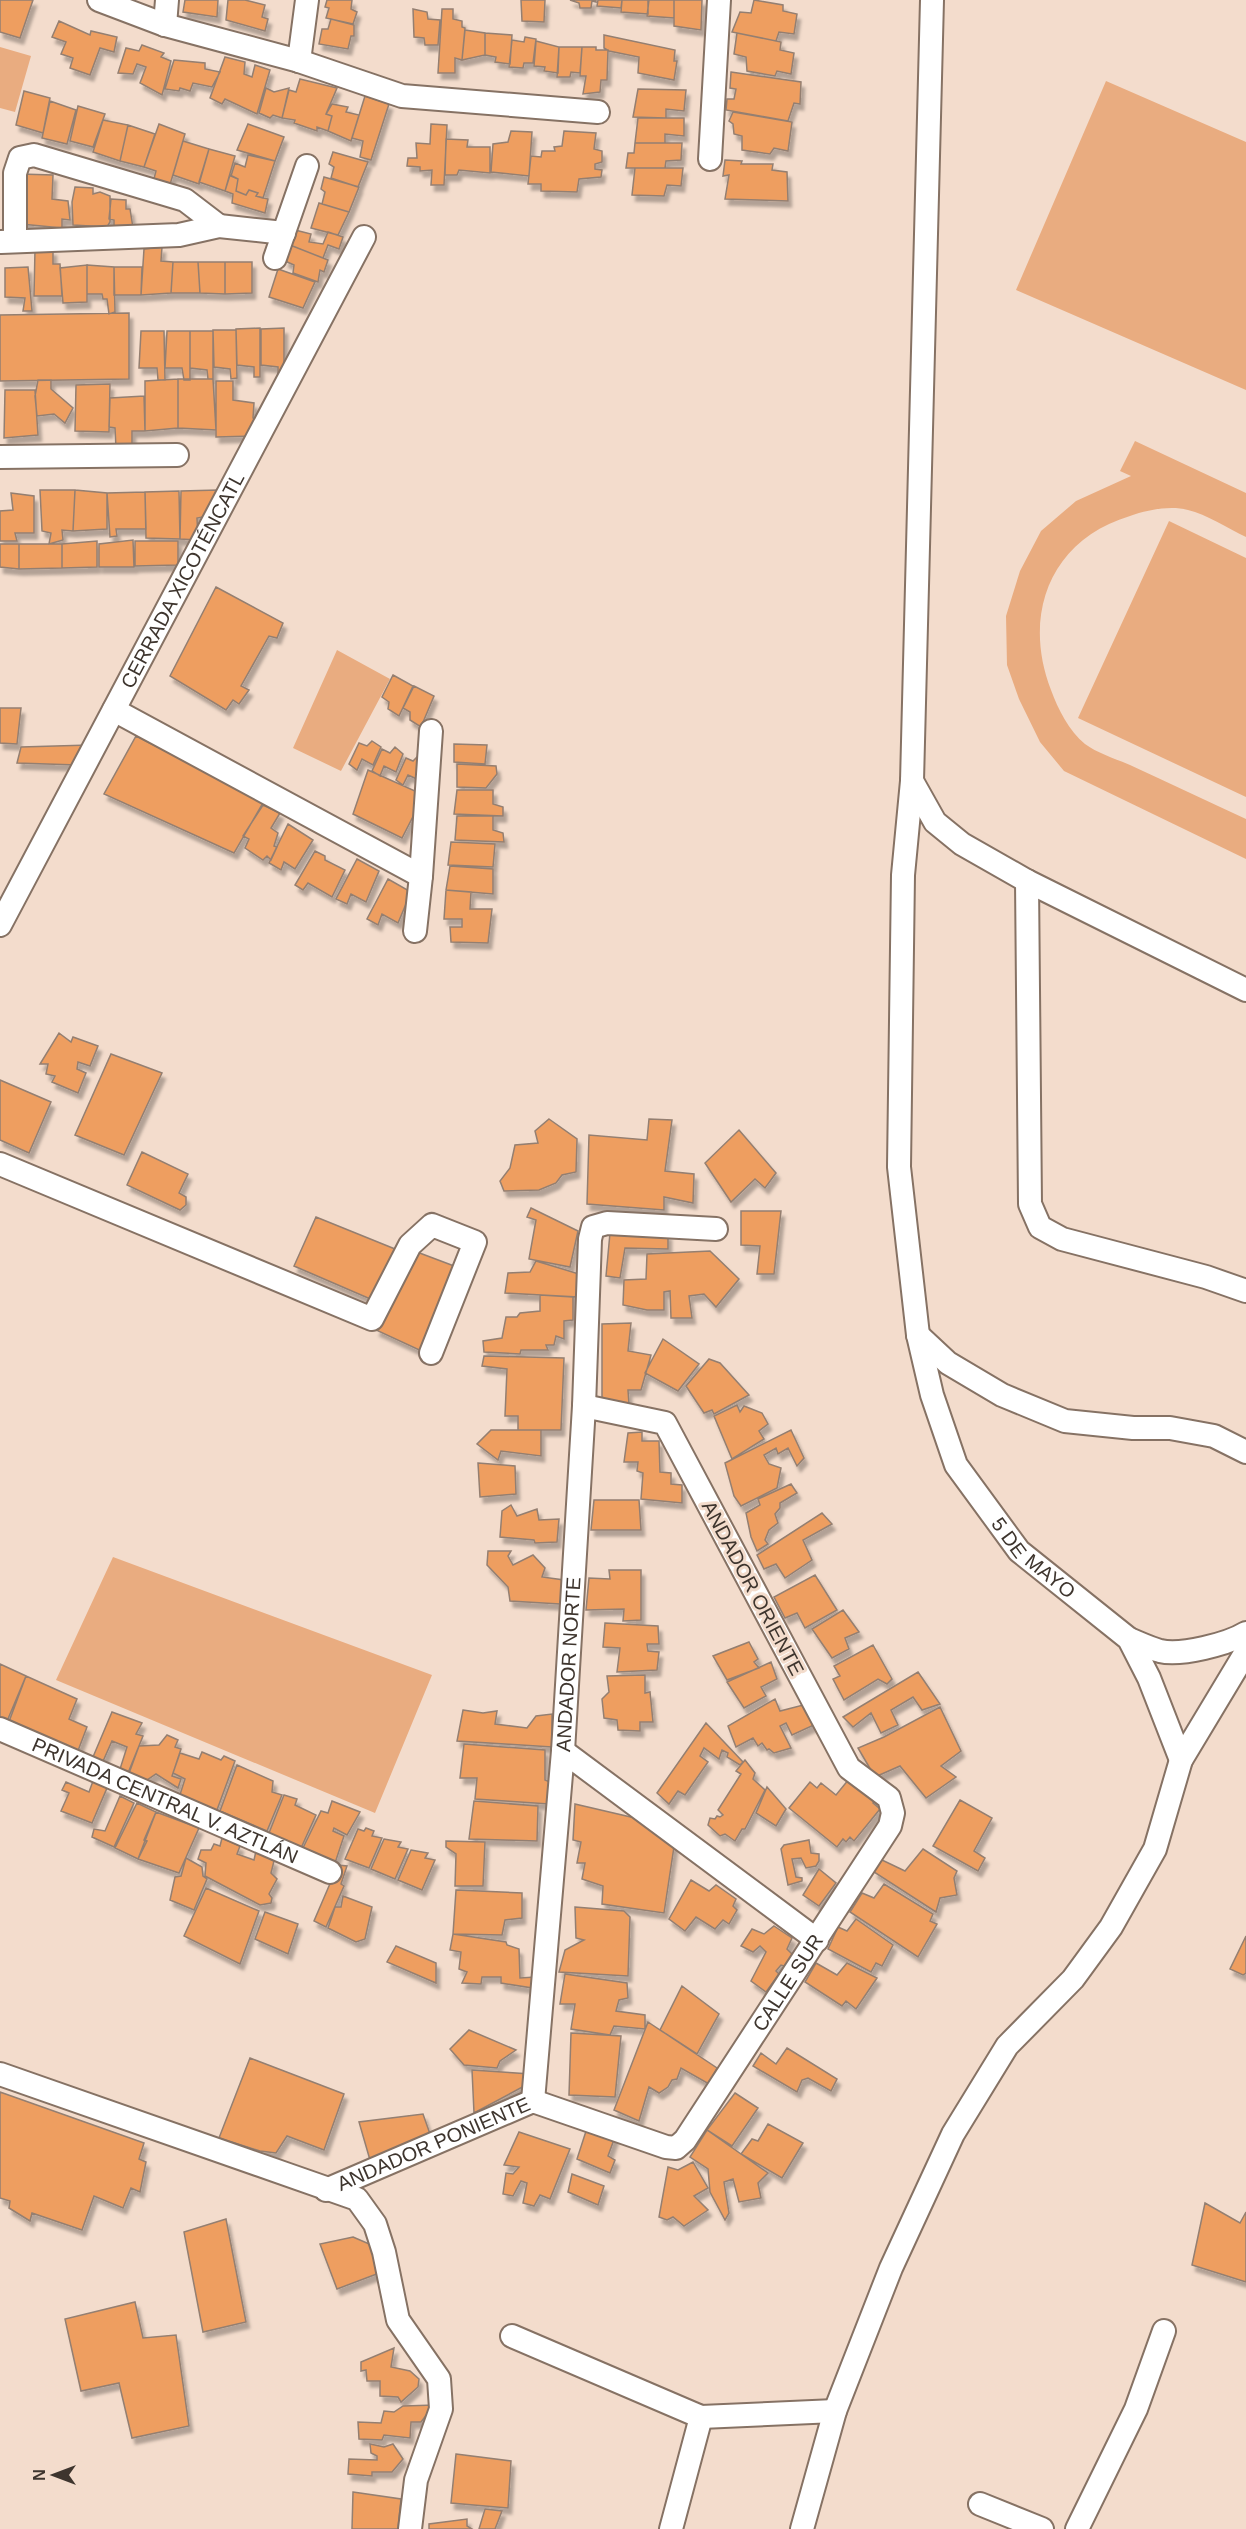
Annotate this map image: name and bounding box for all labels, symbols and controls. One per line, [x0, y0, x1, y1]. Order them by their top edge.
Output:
street label: CERRADA XICOTÉNCATL [116, 469, 248, 692]
street label: ANDADOR ORIENTE [698, 1497, 808, 1679]
street label: 5 DE MAYO [987, 1513, 1080, 1603]
street label: ANDADOR NORTE [552, 1576, 585, 1753]
street label: PRIVADA CENTRAL V. AZTLÁN [29, 1733, 301, 1868]
street label: CALLE SUR [748, 1930, 827, 2035]
street label: ANDADOR PONIENTE [334, 2093, 533, 2195]
north arrow [24, 2445, 84, 2505]
text: N [31, 2469, 48, 2481]

